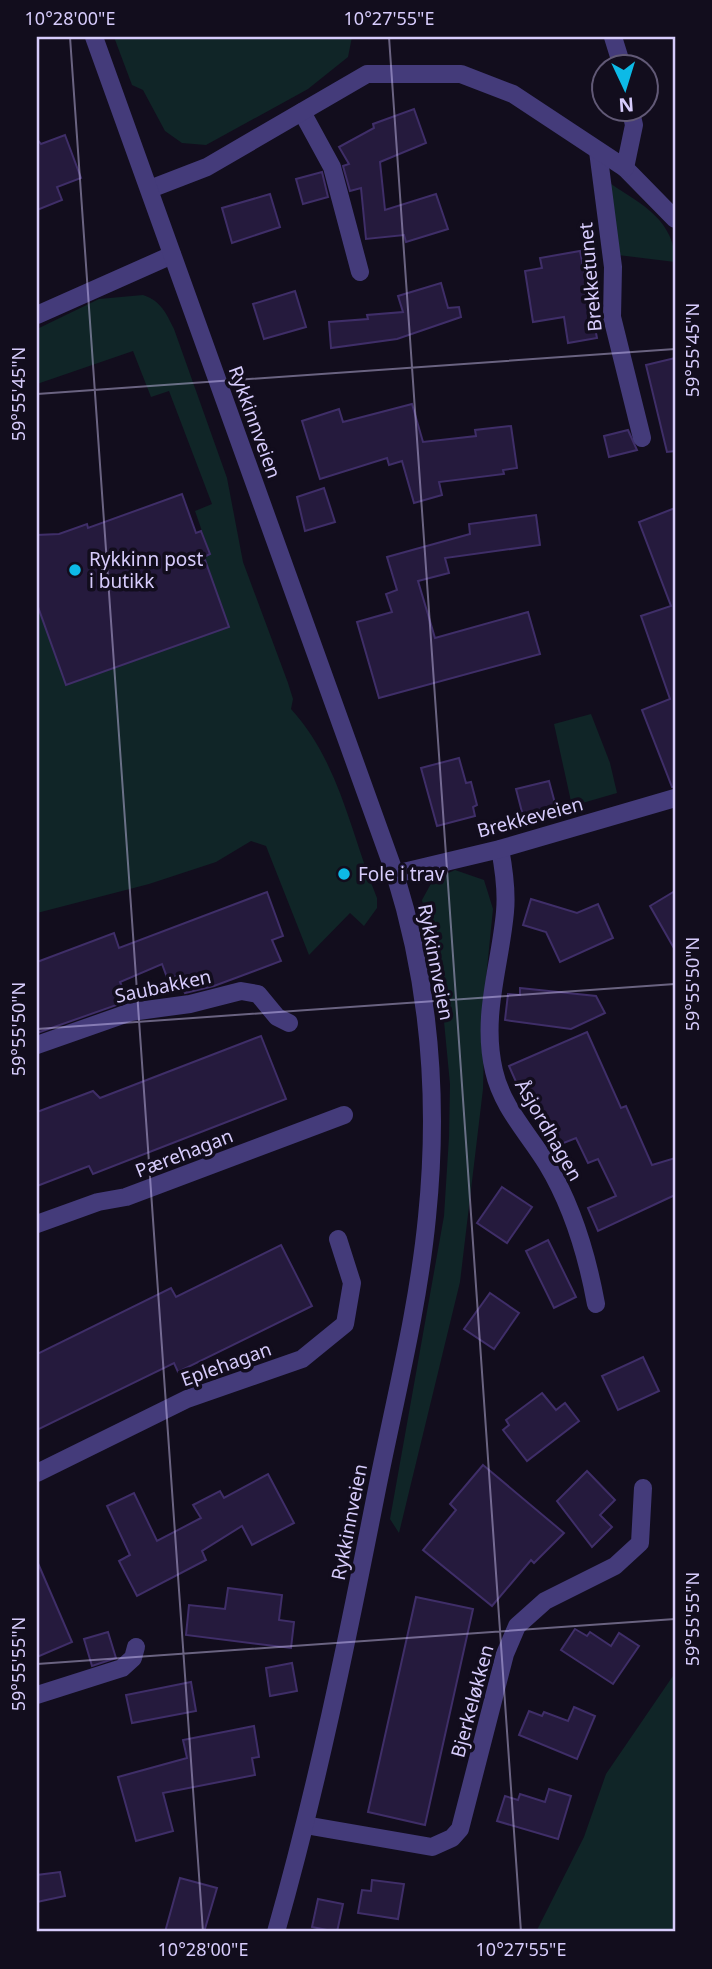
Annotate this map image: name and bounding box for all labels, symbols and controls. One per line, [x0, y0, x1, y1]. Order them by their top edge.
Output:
text: 10°28'00"E [25, 6, 115, 30]
text: 10°27'55"E [344, 6, 434, 30]
north arrow [590, 52, 660, 122]
text: N [618, 91, 635, 118]
street label: Brekketunet [572, 221, 608, 333]
text: 59°55'45"N [680, 303, 704, 397]
text: 59°55'45"N [6, 347, 30, 441]
street label: Rykkinnveien [223, 362, 287, 482]
place label: Rykkinn post i butikk [89, 546, 203, 594]
marker: Rykkinn post i butikk [67, 562, 83, 578]
street label: Brekkeveien [474, 790, 586, 844]
place label: Fole i trav [358, 861, 445, 887]
marker: Fole i trav [336, 866, 352, 882]
street label: Rykkinnveien [412, 902, 460, 1022]
text: 59°55'50"N [680, 937, 704, 1031]
street label: Saubakken [112, 963, 214, 1009]
text: 59°55'50"N [6, 982, 30, 1076]
street label: Åsjordhagen [509, 1074, 589, 1186]
street label: Pærehagan [131, 1122, 237, 1184]
street label: Eplehagan [177, 1336, 275, 1392]
street label: Rykkinnveien [325, 1462, 373, 1582]
text: 59°55'55"N [680, 1572, 704, 1666]
text: 59°55'55"N [6, 1617, 30, 1711]
street label: Bjerkeløkken [444, 1642, 500, 1760]
text: 10°28'00"E [158, 1937, 248, 1961]
text: 10°27'55"E [476, 1937, 566, 1961]

